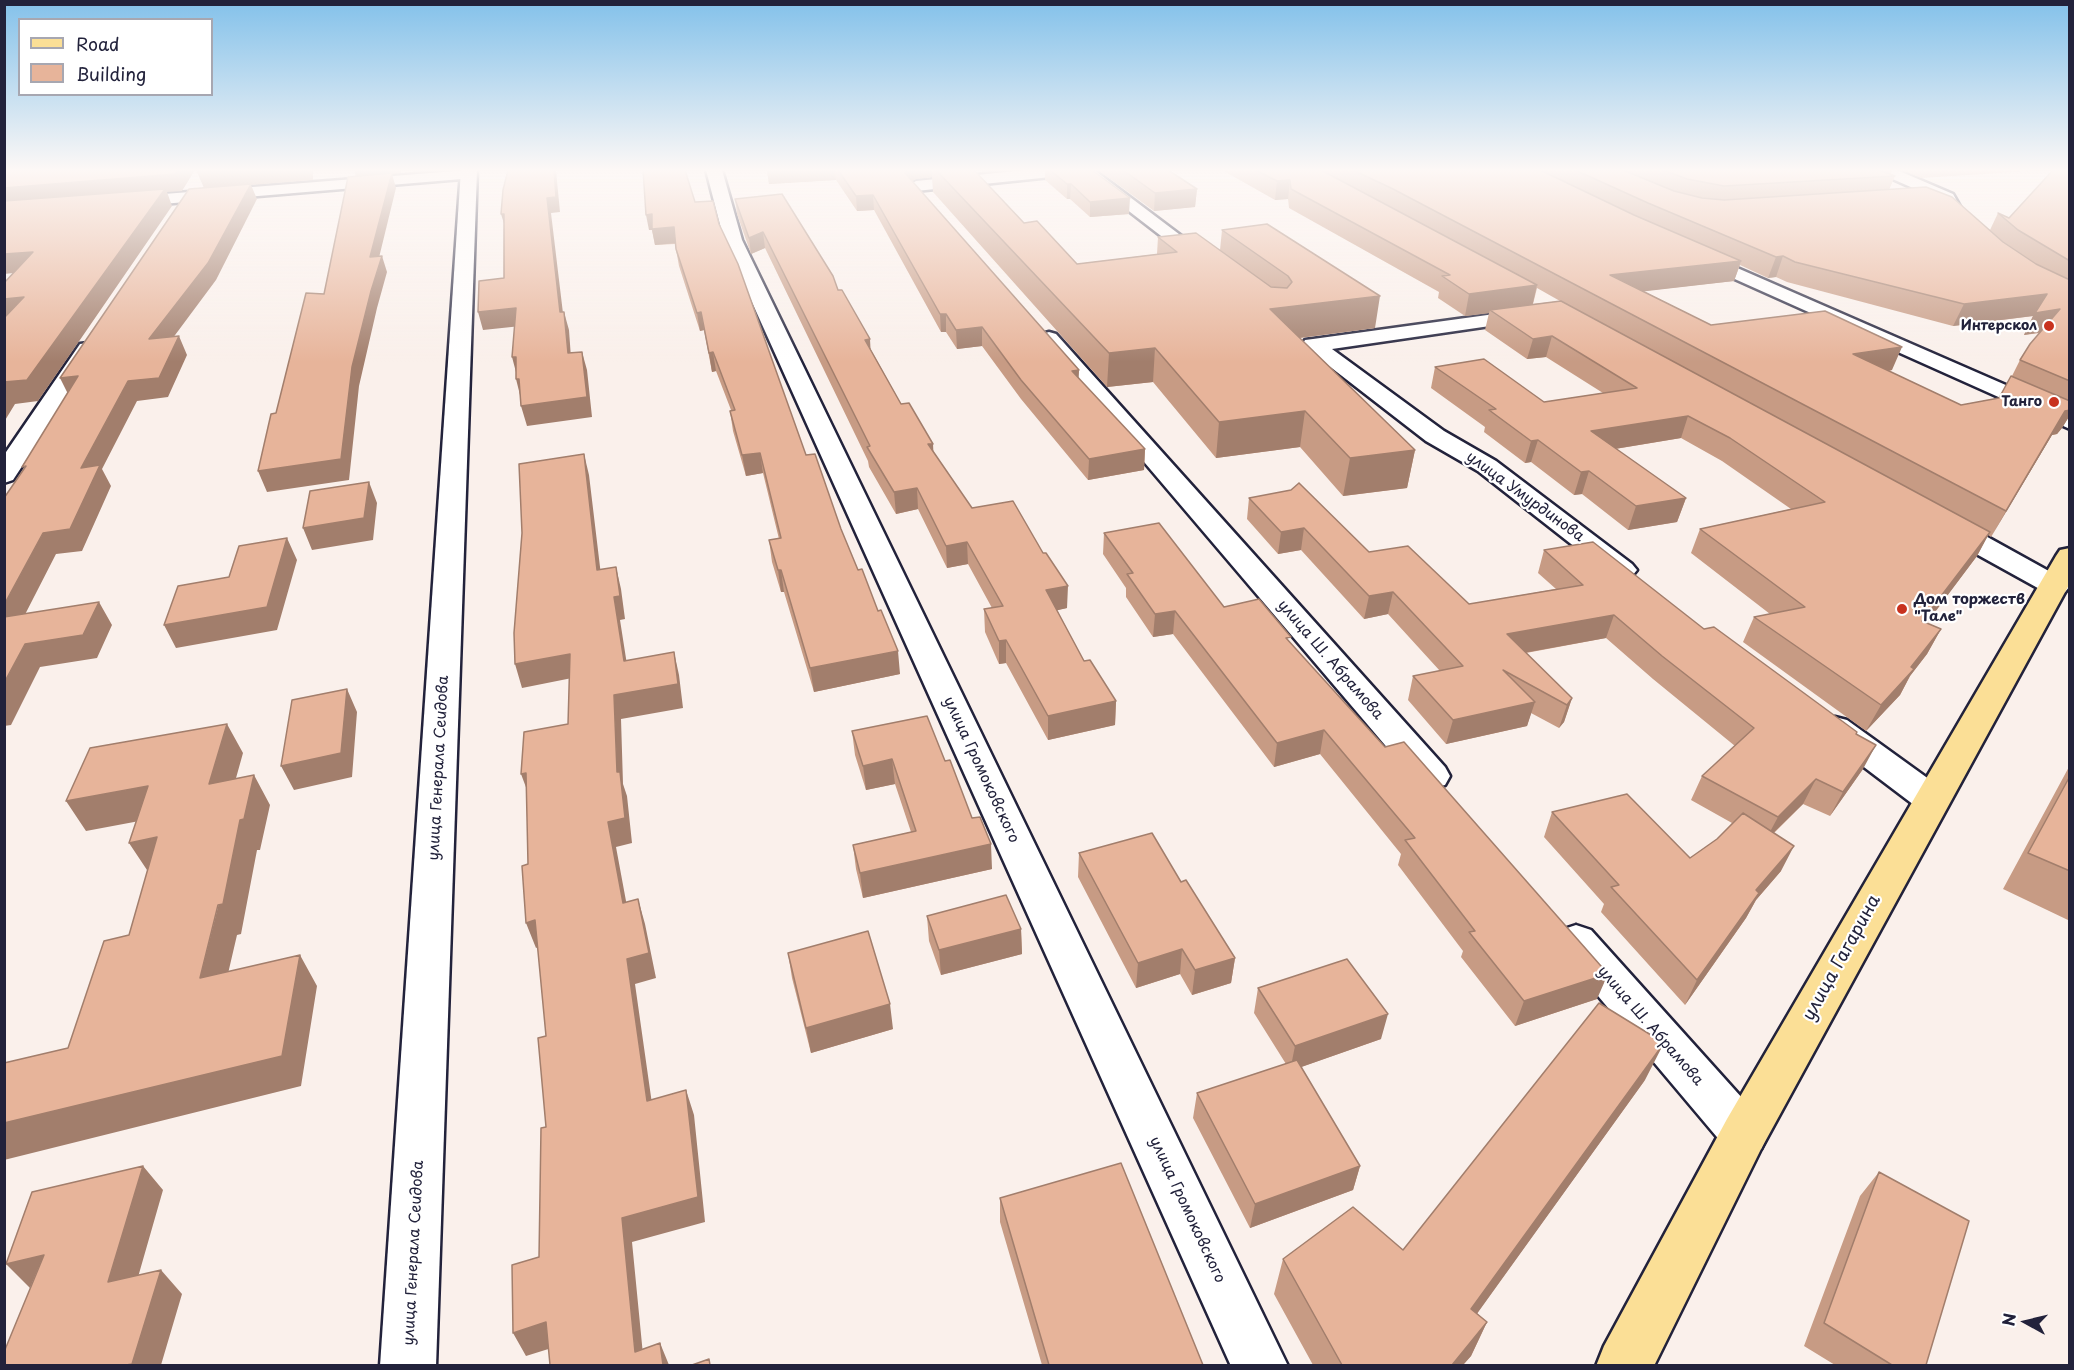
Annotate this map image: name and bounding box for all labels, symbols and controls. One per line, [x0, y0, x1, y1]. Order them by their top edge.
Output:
legend [18, 18, 213, 96]
text: Road [76, 30, 120, 57]
text: Building [76, 60, 146, 87]
place label: Интерскол [1961, 318, 2037, 334]
marker: Интерскол [2042, 319, 2056, 333]
place label: Танго [2001, 394, 2042, 410]
marker: Танго [2047, 395, 2061, 409]
street label: улица Умурдинова [1462, 448, 1588, 546]
place label: Дом торжеств "Тале" [1914, 591, 2025, 626]
street label: улица Ш. Абрамова [1273, 597, 1387, 723]
marker: Дом торжеств "Тале" [1895, 602, 1909, 616]
street label: улица Генерала Сеидова [425, 675, 453, 861]
street label: улица Громоковского [939, 694, 1023, 846]
street label: улица Гагарина [1798, 891, 1886, 1025]
street label: улица Ш. Абрамова [1593, 963, 1707, 1089]
street label: улица Громоковского [1145, 1134, 1229, 1286]
street label: улица Генерала Сеидова [400, 1160, 428, 1346]
north arrow [1996, 1292, 2056, 1352]
text: N [1995, 1312, 2021, 1327]

